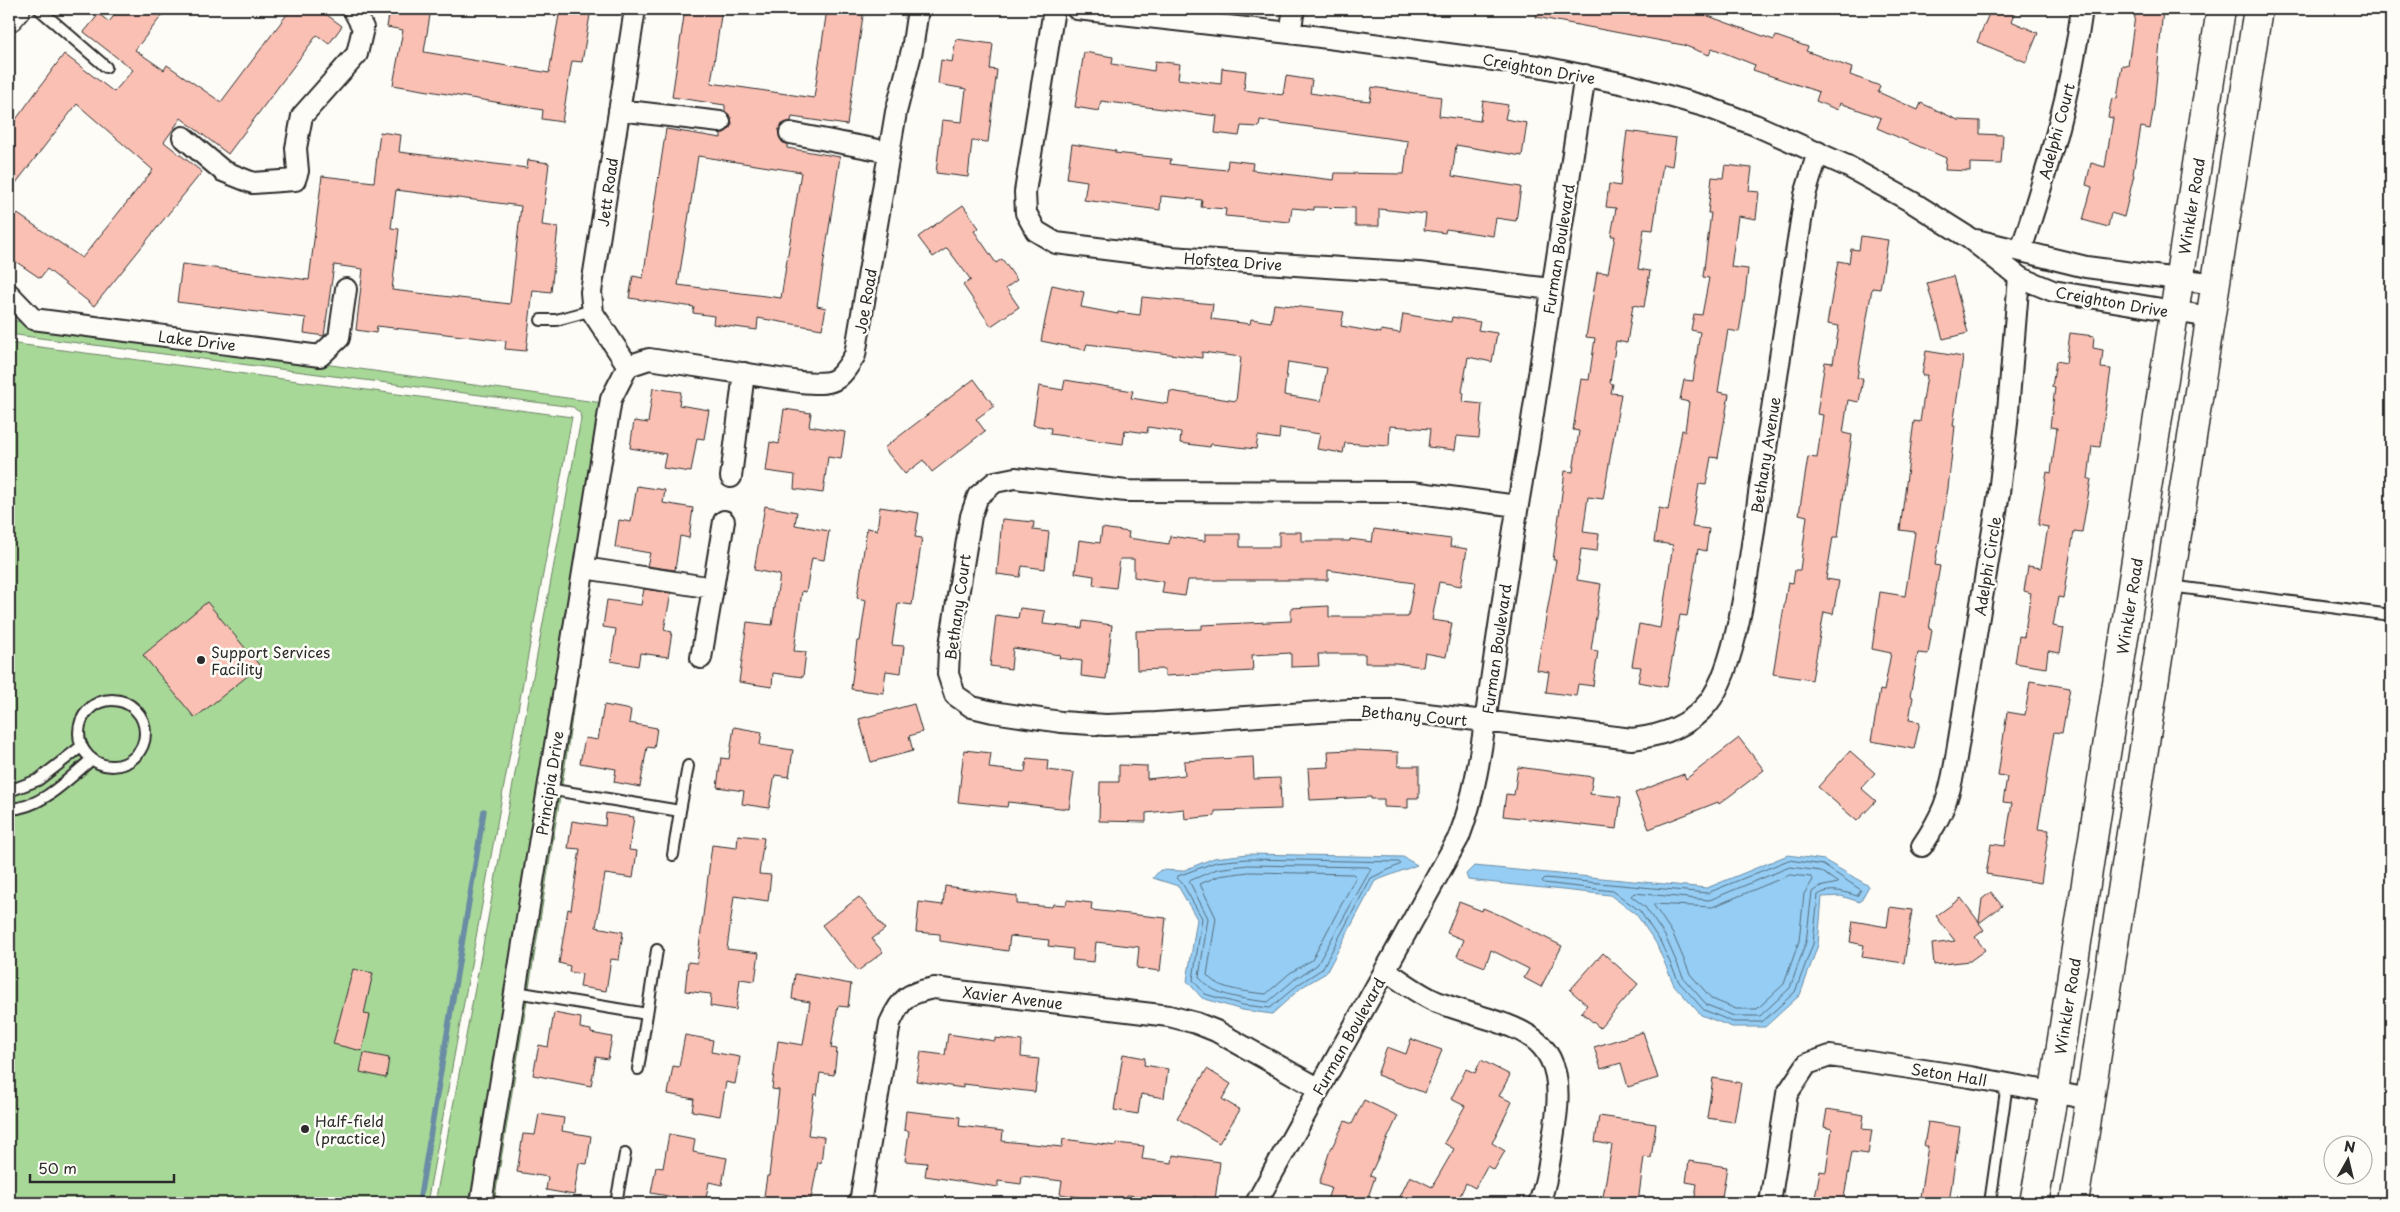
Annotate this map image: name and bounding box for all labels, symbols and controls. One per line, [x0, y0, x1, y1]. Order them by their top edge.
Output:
street label: Creighton Drive [1481, 47, 1597, 89]
street label: Adelphi Court [2032, 80, 2080, 182]
street label: Jett Road [591, 156, 623, 228]
street label: Winkler Road [2172, 156, 2210, 256]
street label: Furman Boulevard [1536, 182, 1580, 316]
street label: Hofstea Drive [1183, 246, 1283, 276]
street label: Joe Road [848, 267, 882, 335]
street label: Creighton Drive [2054, 280, 2170, 322]
street label: Lake Drive [157, 324, 237, 356]
street label: Bethany Avenue [1744, 395, 1786, 515]
street label: Adelphi Circle [1968, 515, 2006, 617]
street label: Bethany Court [938, 552, 976, 662]
street label: Winkler Road [2110, 556, 2148, 656]
street label: Furman Boulevard [1475, 582, 1517, 716]
place label: Support Services Facility [211, 640, 330, 680]
marker: Support Services Facility [195, 654, 207, 666]
street label: Bethany Court [1360, 699, 1468, 731]
street label: Principia Drive [529, 729, 569, 837]
street label: Winkler Road [2048, 956, 2086, 1056]
street label: Furman Boulevard [1306, 973, 1390, 1099]
street label: Xavier Avenue [962, 979, 1064, 1015]
street label: Seton Hall [1910, 1057, 1988, 1091]
place label: Half-field (practice) [315, 1109, 386, 1149]
marker: Half-field (practice) [299, 1123, 311, 1135]
north arrow [2322, 1134, 2372, 1184]
text: N [2343, 1135, 2357, 1158]
scale bar [30, 1152, 174, 1184]
text: 50 m [38, 1156, 77, 1179]

